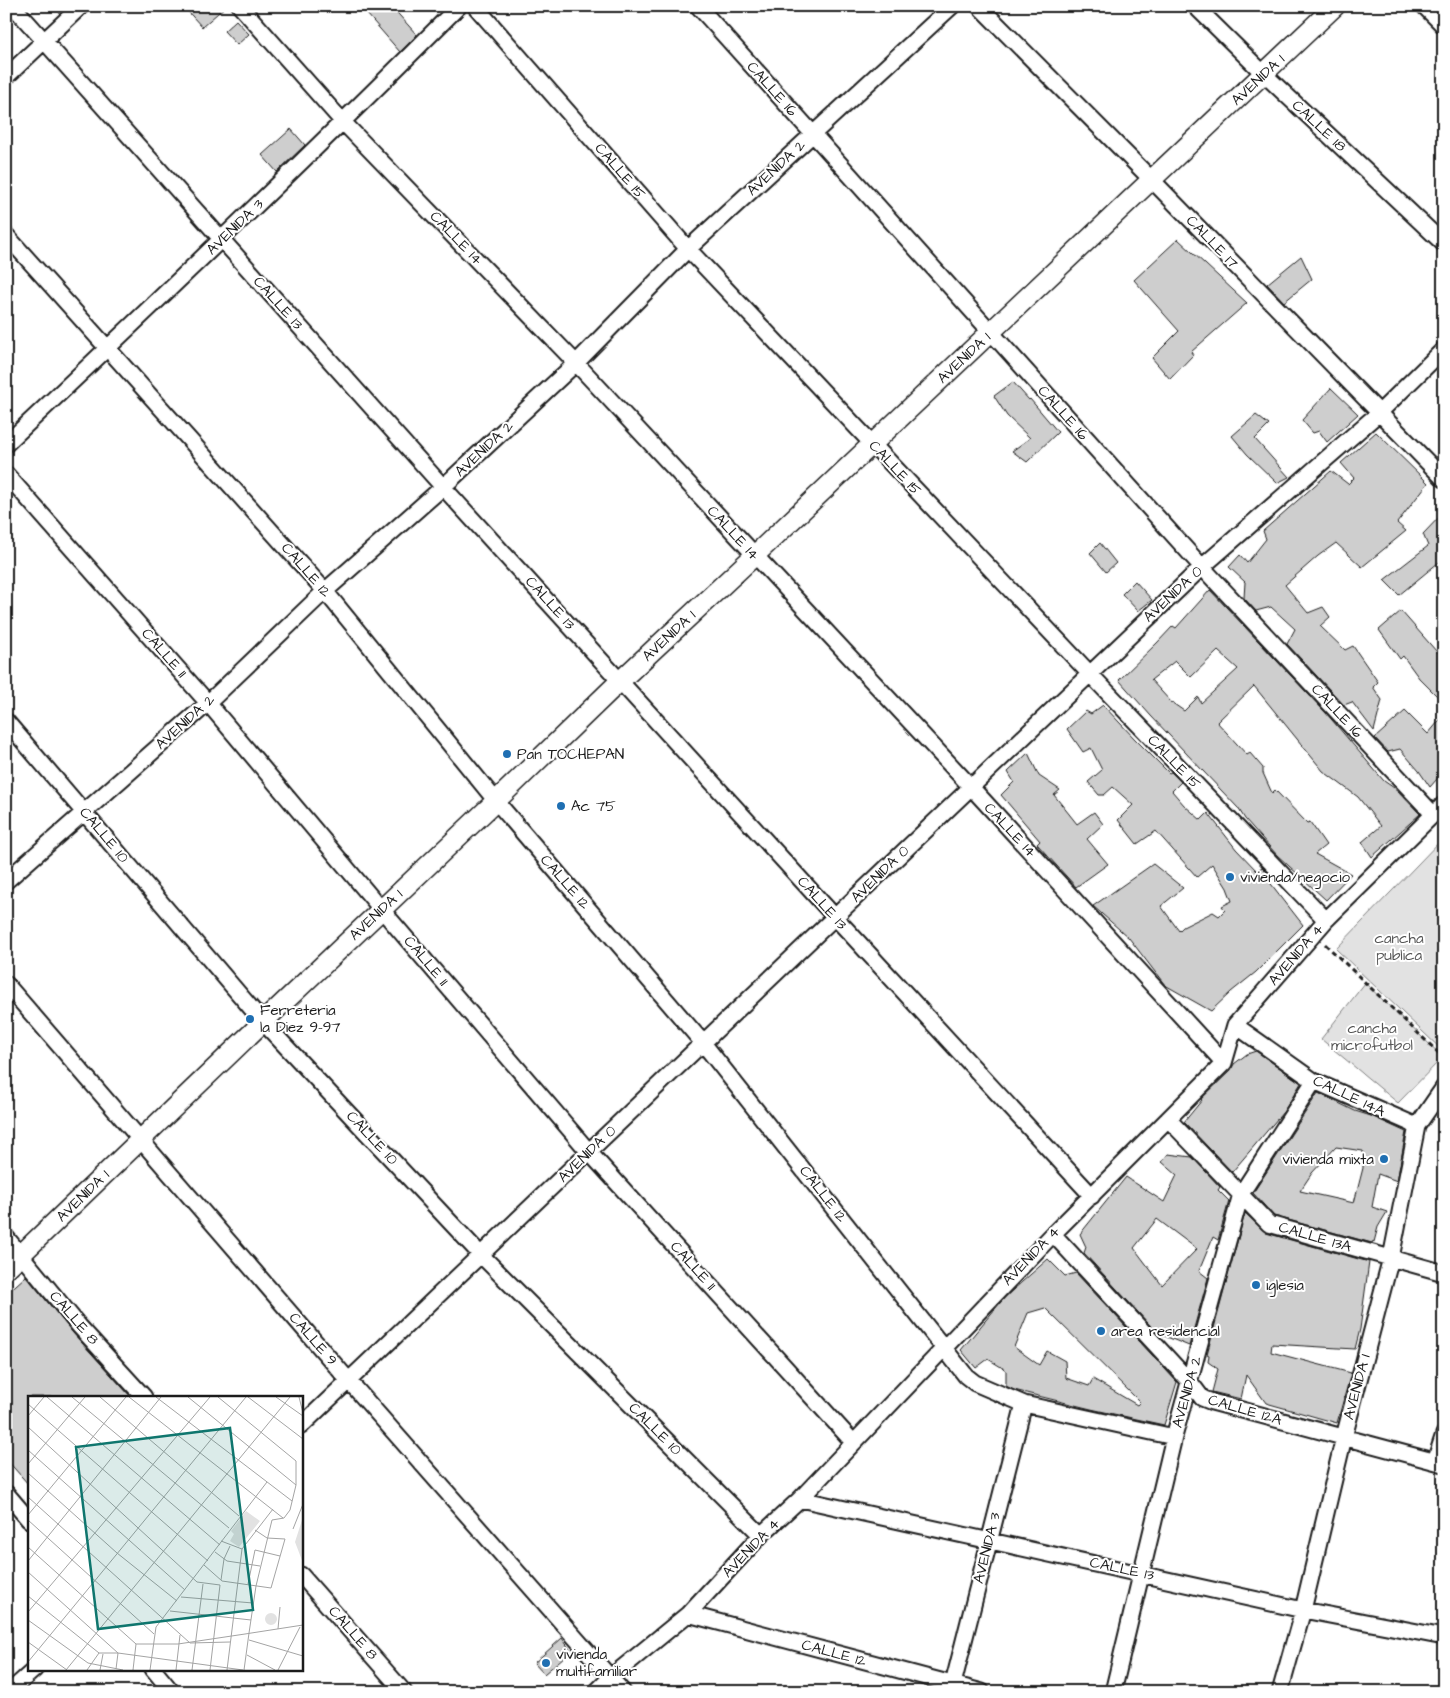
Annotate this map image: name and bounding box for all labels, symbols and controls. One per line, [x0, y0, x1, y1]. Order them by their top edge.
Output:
street label: AVENIDA 1 [1226, 49, 1290, 110]
street label: CALLE 16 [742, 57, 803, 121]
street label: CALLE 18 [1287, 95, 1351, 157]
street label: AVENIDA 2 [742, 135, 810, 201]
street label: CALLE 15 [590, 138, 651, 204]
street label: AVENIDA 3 [202, 194, 269, 260]
street label: CALLE 14 [425, 206, 487, 270]
street label: CALLE 17 [1181, 211, 1243, 273]
street label: CALLE 13 [248, 272, 308, 335]
street label: AVENIDA 1 [932, 327, 996, 388]
street label: CALLE 16 [1033, 381, 1094, 445]
street label: AVENIDA 2 [450, 416, 518, 482]
street label: CALLE 15 [864, 436, 926, 500]
street label: CALLE 14 [702, 501, 764, 565]
street label: CALLE 12 [276, 538, 336, 602]
street label: AVENIDA 0 [1139, 561, 1208, 627]
street label: CALLE 13 [520, 572, 580, 635]
street label: AVENIDA 1 [637, 605, 701, 666]
street label: CALLE 11 [136, 624, 192, 682]
street label: CALLE 16 [1306, 679, 1368, 743]
street label: AVENIDA 2 [151, 689, 220, 754]
street label: CALLE 15 [1143, 730, 1206, 794]
place label: Pan TOCHEPAN [517, 744, 624, 765]
marker: Pan TOCHEPAN [501, 748, 513, 760]
place label: Ac 75 [571, 796, 616, 817]
street label: CALLE 14 [979, 798, 1041, 862]
marker: Ac 75 [555, 800, 567, 812]
street label: CALLE 10 [74, 802, 134, 868]
street label: AVENIDA 0 [846, 840, 914, 907]
street label: CALLE 12 [535, 850, 595, 914]
place label: vivienda/negocio [1240, 867, 1350, 889]
marker: vivienda/negocio [1224, 871, 1236, 883]
street label: CALLE 13 [792, 872, 852, 935]
street label: AVENIDA 1 [344, 884, 408, 945]
street label: AVENIDA 4 [1263, 920, 1329, 990]
park label: cancha publica [1374, 928, 1424, 966]
street label: CALLE 11 [399, 931, 453, 991]
place label: Ferreteria la Diez 9-97 [260, 1000, 341, 1038]
marker: Ferreteria la Diez 9-97 [244, 1013, 256, 1025]
park label: cancha microfutbol [1331, 1018, 1413, 1056]
street label: CALLE 14A [1309, 1070, 1389, 1122]
street label: CALLE 10 [341, 1106, 403, 1170]
street label: AVENIDA 0 [553, 1120, 621, 1187]
place label: vivienda mixta [1282, 1149, 1374, 1170]
marker: vivienda mixta [1378, 1153, 1390, 1165]
street label: CALLE 12 [794, 1161, 852, 1227]
street label: AVENIDA 1 [52, 1165, 114, 1227]
street label: CALLE 13A [1276, 1217, 1354, 1258]
street label: AVENIDA 4 [997, 1222, 1065, 1290]
street label: CALLE 11 [665, 1237, 721, 1295]
place label: iglesia [1266, 1275, 1304, 1297]
marker: iglesia [1250, 1279, 1262, 1291]
street label: CALLE 8 [45, 1286, 104, 1350]
street label: CALLE 9 [284, 1308, 342, 1370]
place label: area residencial [1111, 1321, 1220, 1342]
marker: area residencial [1095, 1325, 1107, 1337]
street label: AVENIDA 1 [1338, 1352, 1376, 1422]
street label: AVENIDA 2 [1167, 1353, 1207, 1430]
street label: CALLE 12A [1206, 1389, 1285, 1431]
inset map [28, 1396, 302, 1670]
street label: CALLE 10 [624, 1398, 687, 1461]
street label: AVENIDA 3 [968, 1510, 1006, 1586]
street label: AVENIDA 4 [717, 1514, 785, 1582]
street label: CALLE 13 [1088, 1552, 1157, 1586]
street label: CALLE 8 [324, 1601, 383, 1665]
street label: CALLE 12 [799, 1634, 869, 1672]
place label: vivienda multifamiliar [556, 1644, 637, 1682]
marker: vivienda multifamiliar [540, 1657, 552, 1669]

